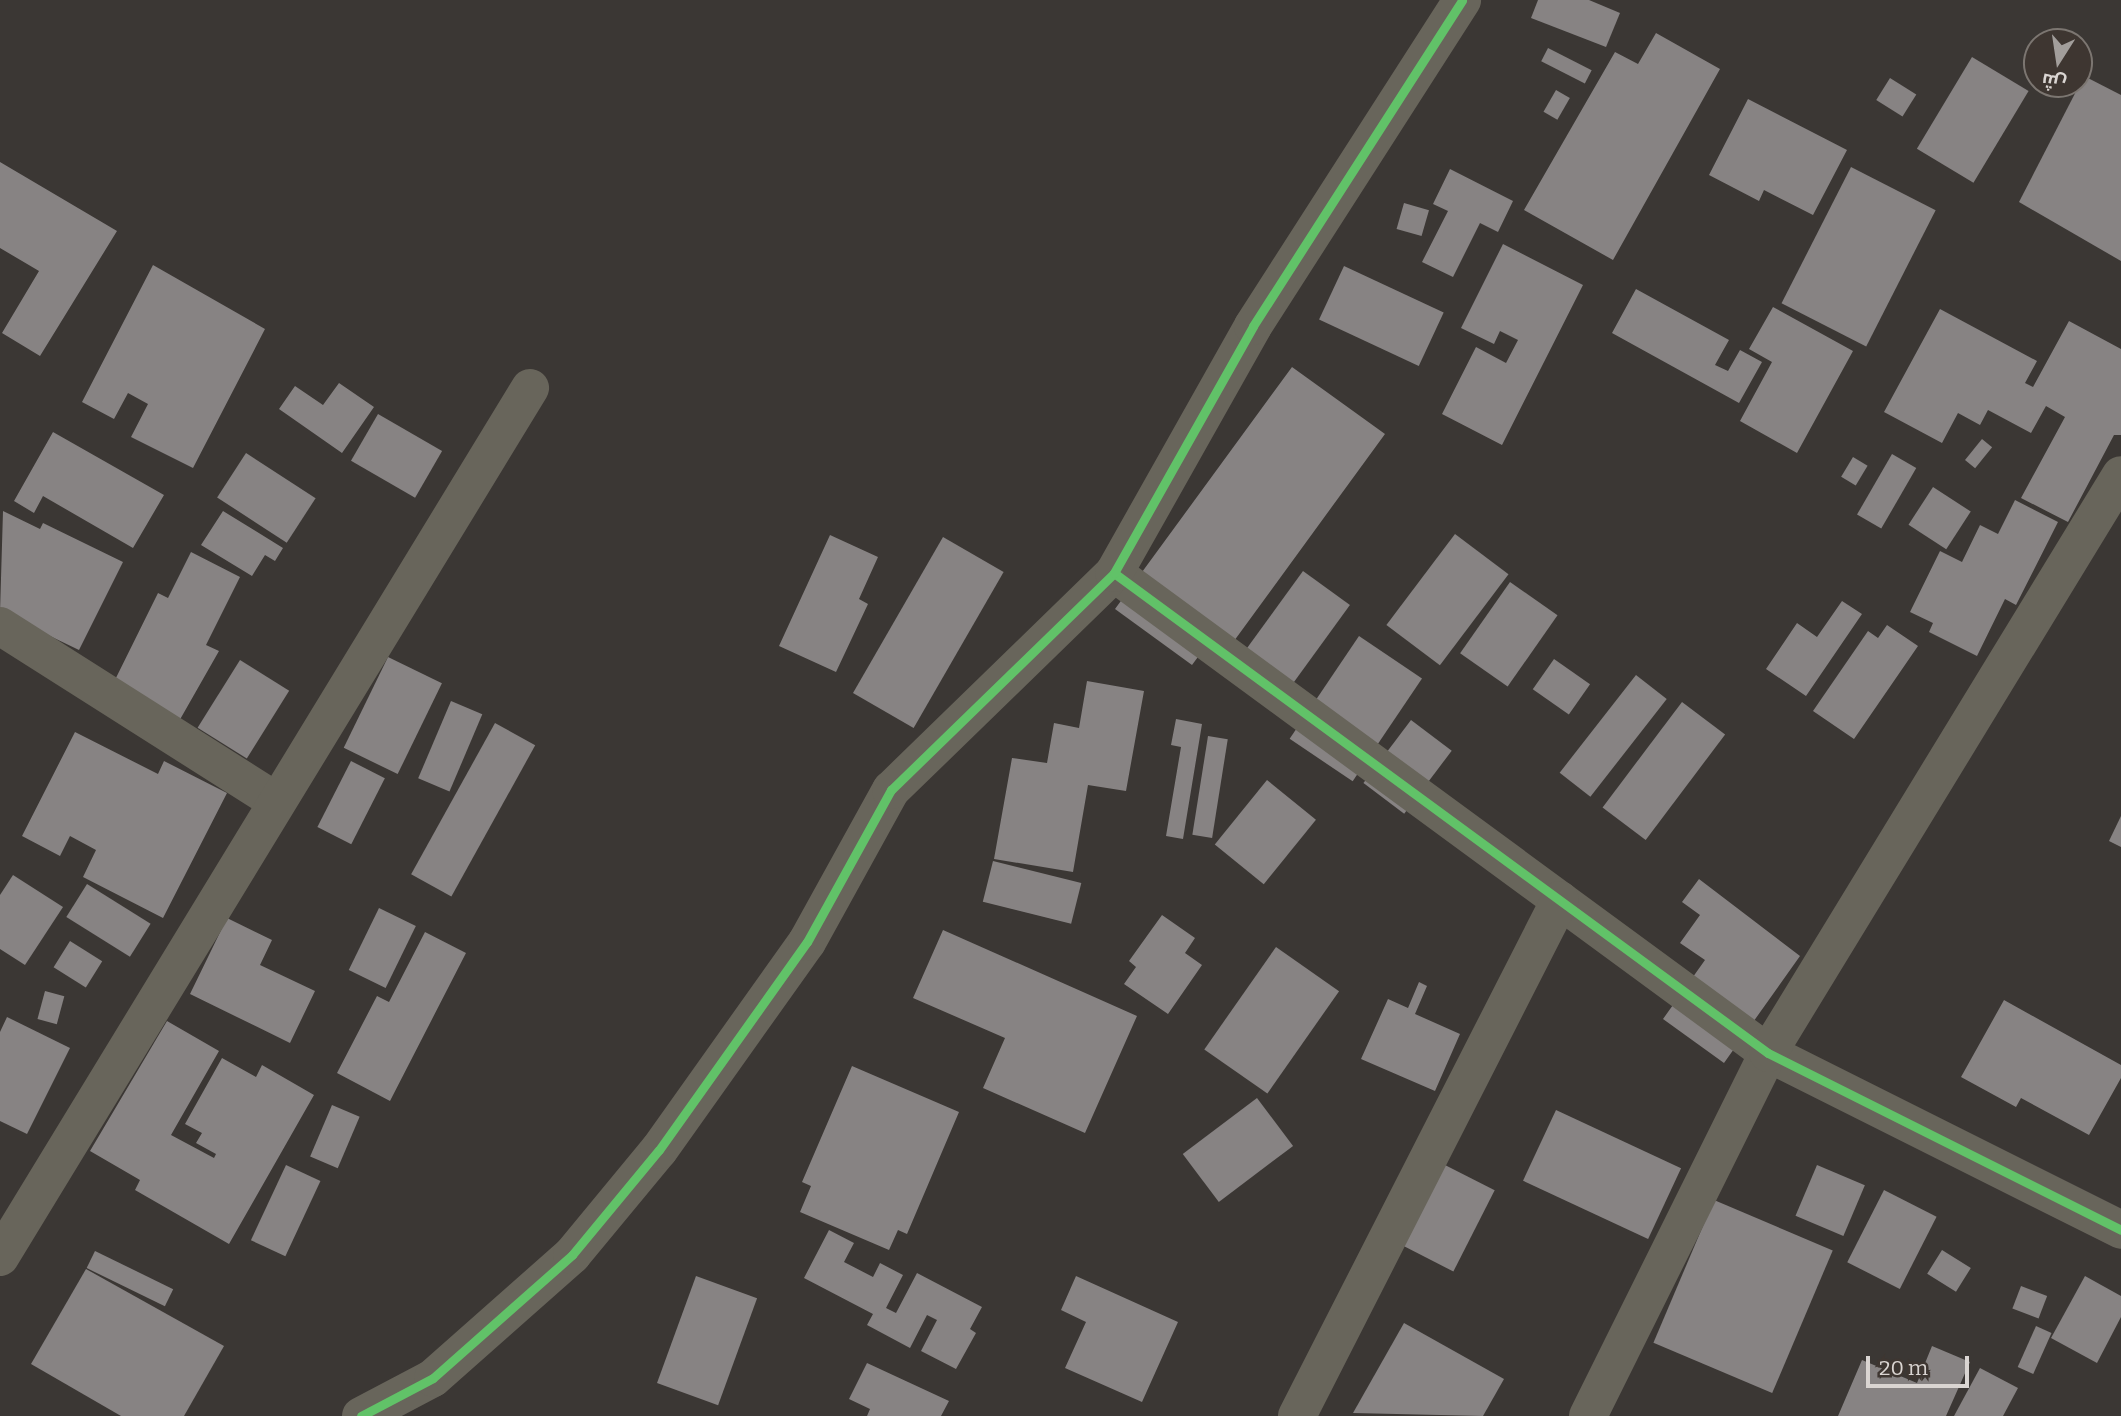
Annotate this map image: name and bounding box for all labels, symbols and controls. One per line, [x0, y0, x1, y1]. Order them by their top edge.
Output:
north arrow [2023, 28, 2093, 98]
text: ش [2040, 68, 2068, 96]
scale bar [1869, 1342, 1972, 1386]
text: 20 m [1879, 1355, 1928, 1381]

